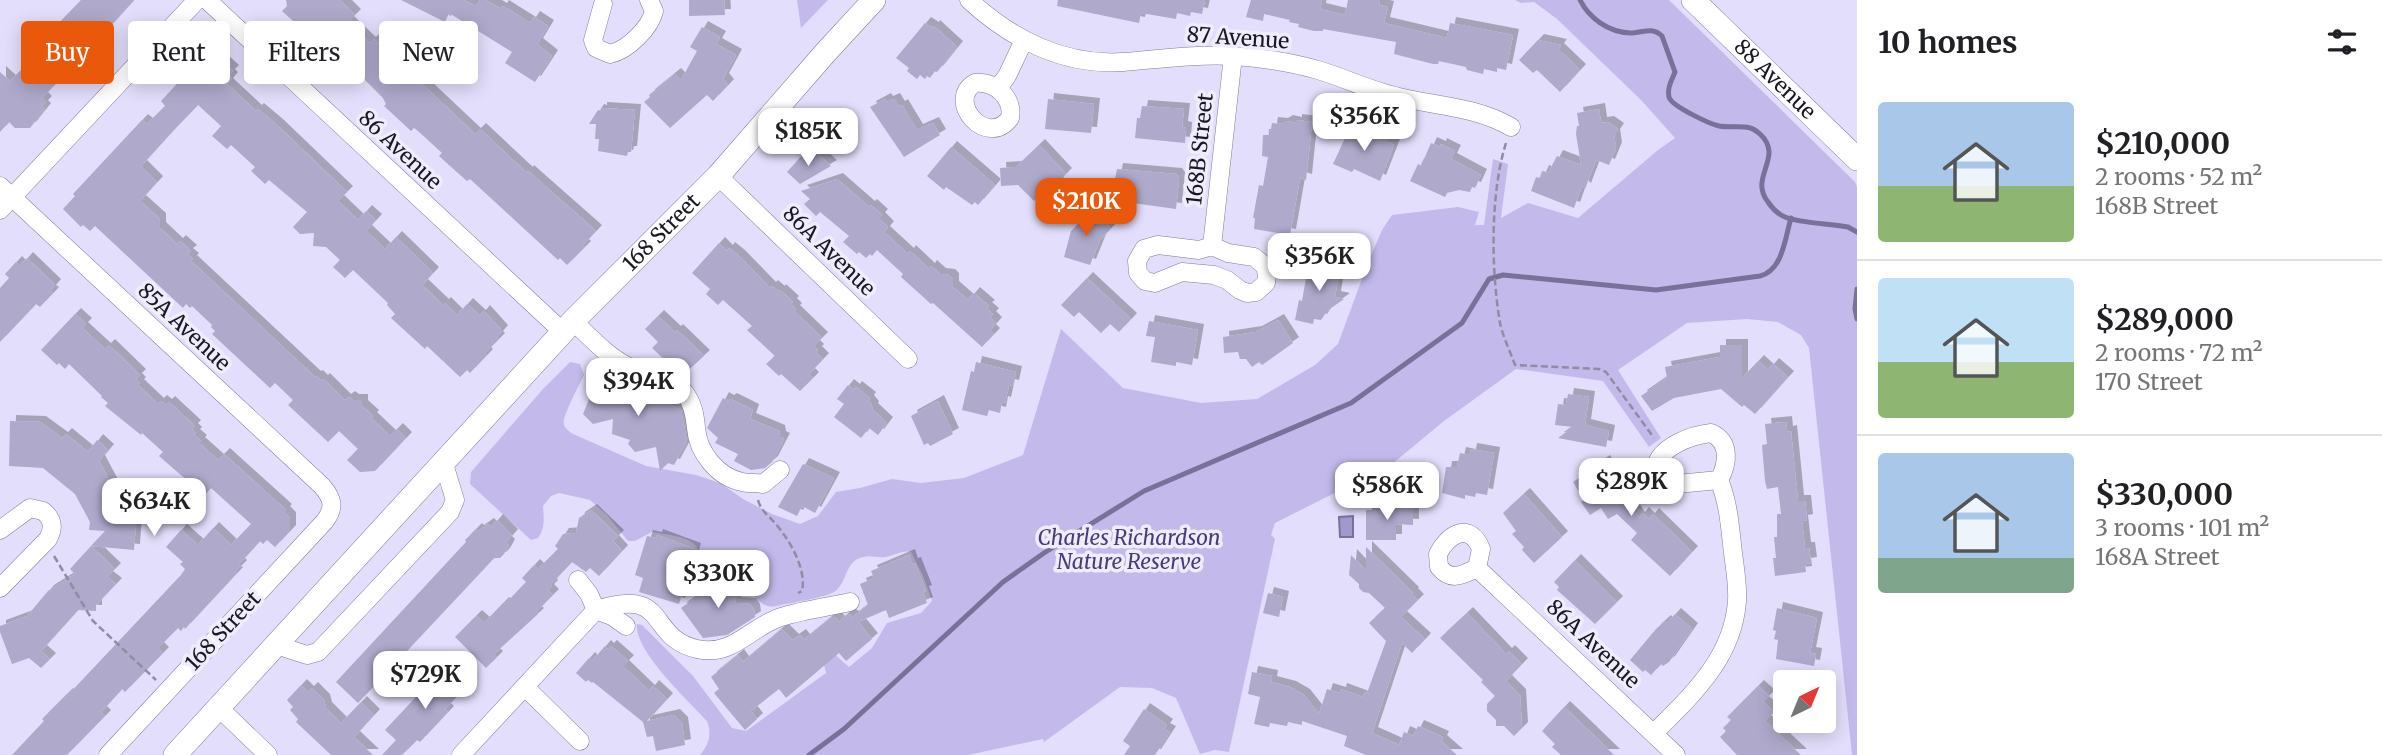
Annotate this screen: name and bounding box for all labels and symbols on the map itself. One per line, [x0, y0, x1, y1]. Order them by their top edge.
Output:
street label: 87 Avenue [1186, 20, 1290, 55]
street label: 88 Avenue [1729, 33, 1822, 125]
street label: 168B Street [1180, 92, 1219, 206]
pin: $356K [1315, 94, 1413, 153]
street label: 86 Avenue [353, 104, 448, 195]
pin: $185K [759, 108, 857, 168]
pin: $210K [1037, 178, 1135, 238]
street label: 168 Street [617, 188, 706, 277]
street label: 86A Avenue [777, 200, 881, 302]
pin: $356K [1270, 233, 1368, 293]
street label: 85A Avenue [132, 277, 236, 376]
pin: $394K [589, 358, 687, 418]
pin: $289K [1582, 458, 1680, 518]
pin: $586K [1338, 462, 1436, 522]
pin: $634K [105, 478, 203, 538]
park label: Charles Richardson Nature Reserve [1038, 524, 1220, 575]
pin: $330K [669, 550, 767, 610]
street label: 168 Street [179, 585, 266, 676]
street label: 86A Avenue [1541, 593, 1646, 694]
pin: $729K [376, 652, 474, 711]
north arrow [1773, 670, 1836, 733]

